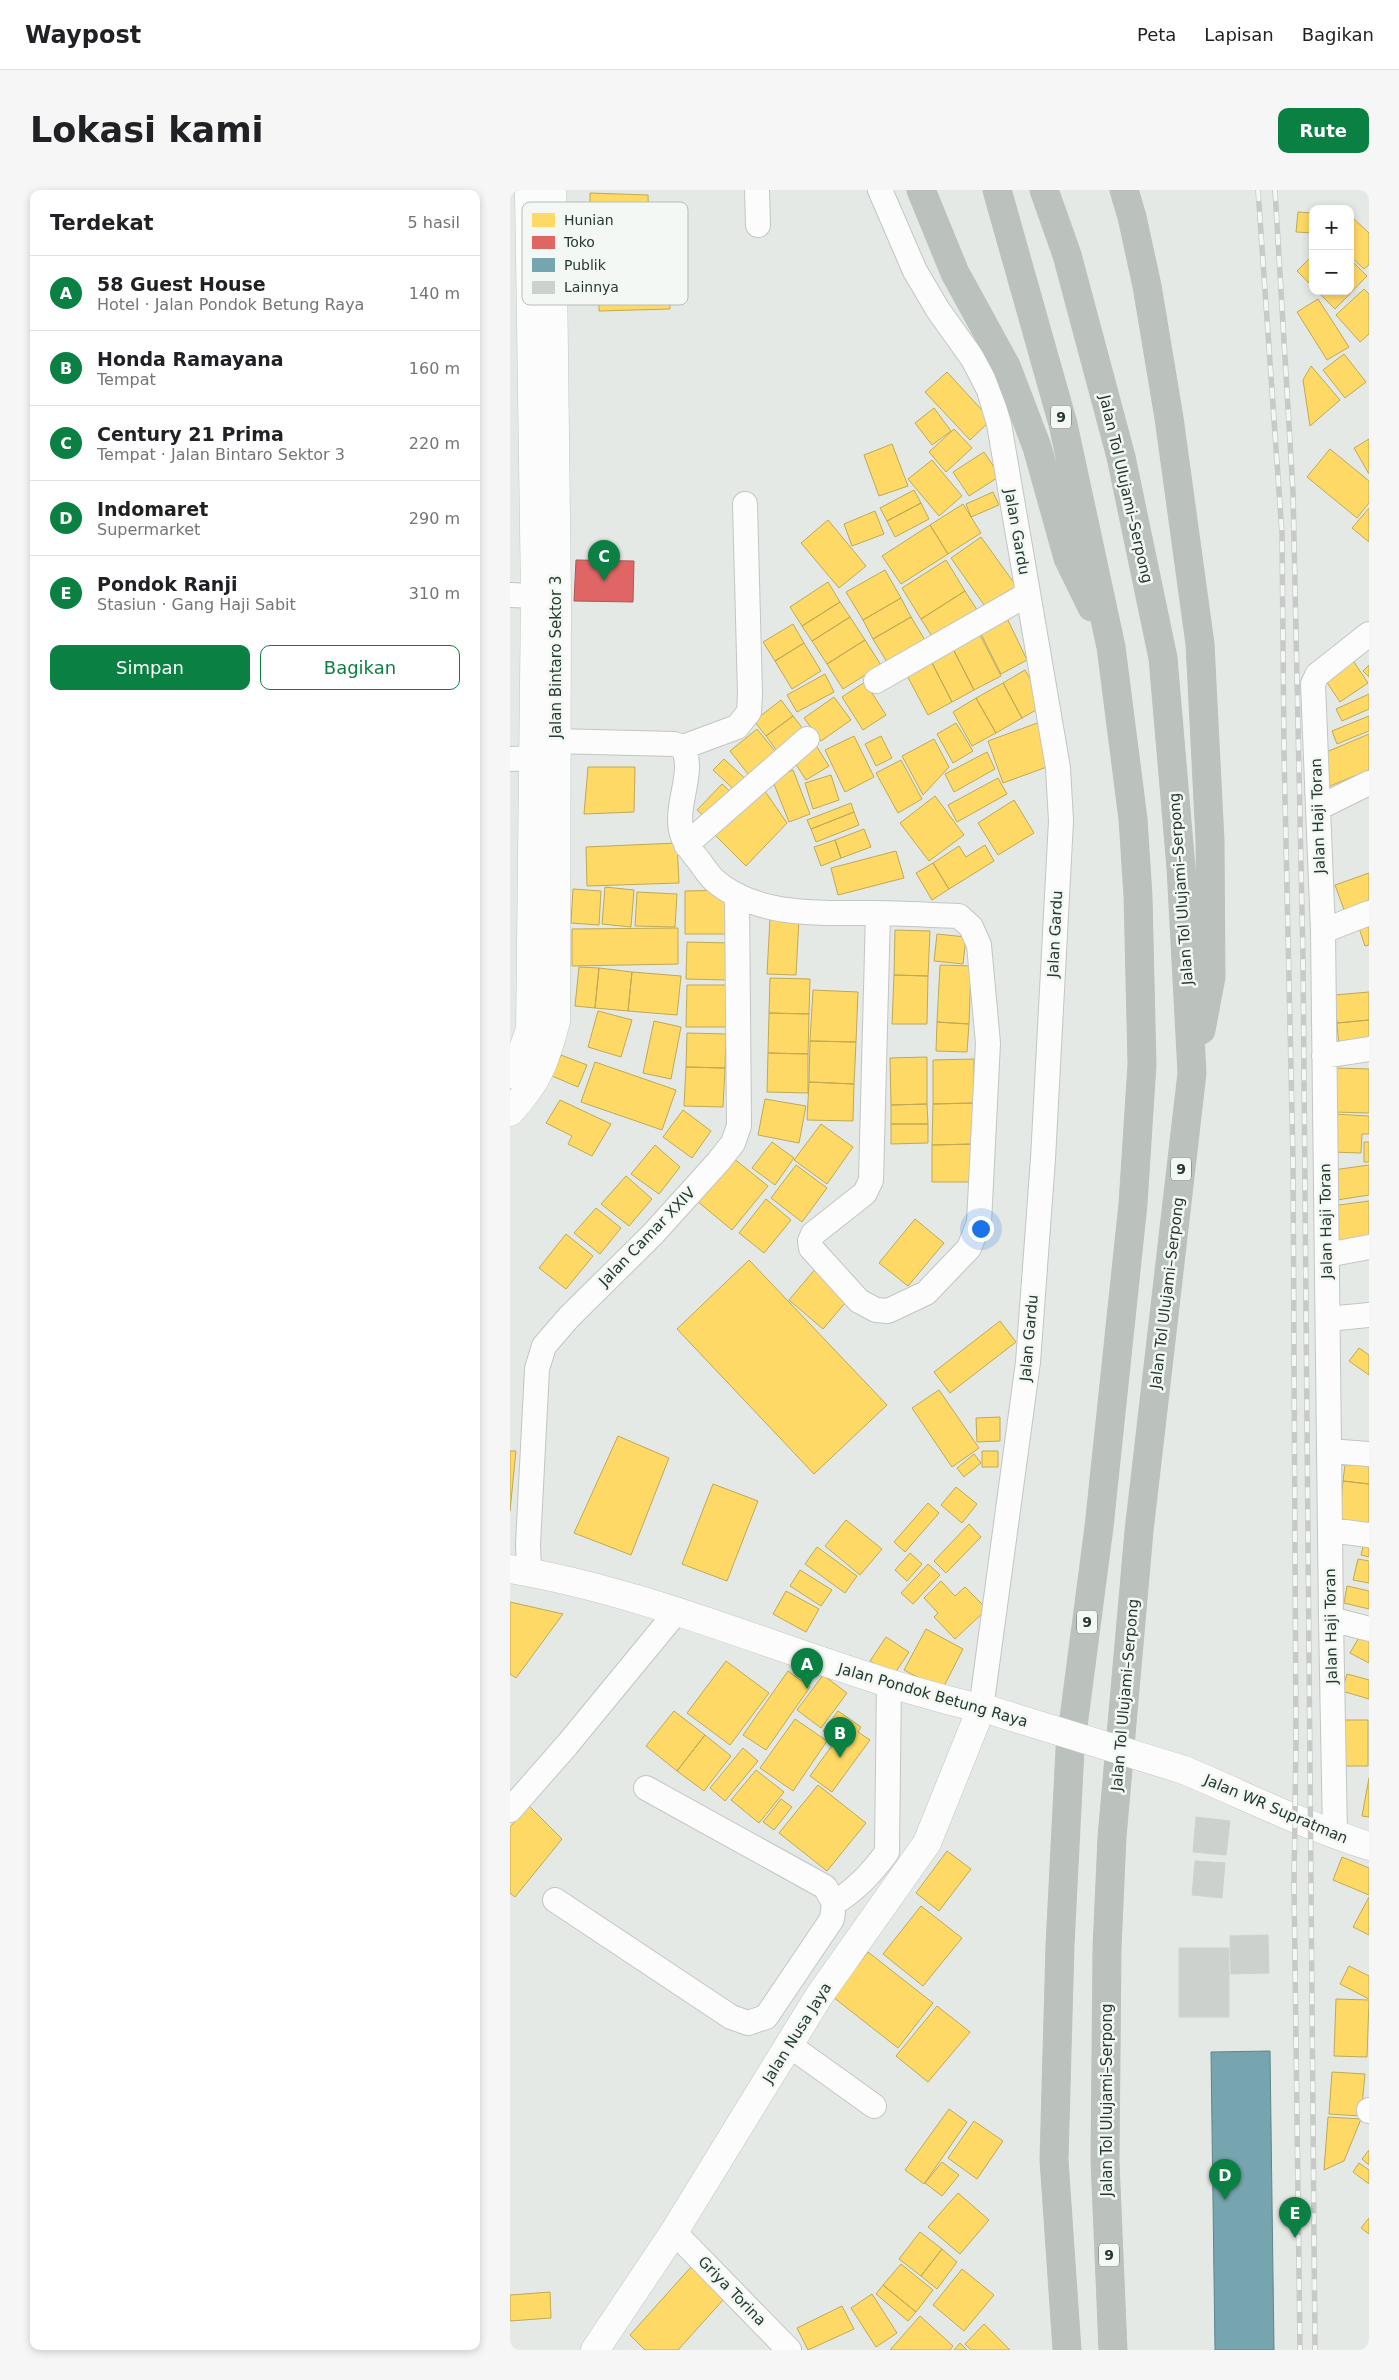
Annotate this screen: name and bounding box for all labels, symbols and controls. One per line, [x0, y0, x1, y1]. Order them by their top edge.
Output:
text: Waypost [25, 21, 141, 49]
text: Peta [1137, 24, 1176, 45]
text: Lapisan [1204, 24, 1274, 45]
text: Bagikan [1302, 24, 1374, 45]
button: Rute [1278, 108, 1369, 153]
text: Lokasi kami [30, 110, 264, 150]
legend [522, 202, 688, 305]
map controls [1309, 205, 1354, 295]
button: + [1309, 205, 1354, 250]
text: Terdekat [50, 211, 154, 235]
text: Hunian [564, 212, 614, 228]
text: 5 hasil [408, 213, 460, 232]
text: Toko [563, 234, 595, 250]
button: − [1309, 250, 1354, 295]
text: Publik [564, 257, 607, 273]
text: 58 Guest House [97, 273, 266, 295]
text: Lainnya [564, 279, 619, 295]
text: A [60, 284, 72, 303]
text: 140 m [409, 284, 460, 303]
text: Hotel · Jalan Pondok Betung Raya [97, 295, 364, 314]
text: Honda Ramayana [97, 348, 284, 370]
text: B [60, 359, 72, 378]
text: 160 m [409, 359, 460, 378]
text: Tempat [97, 370, 156, 389]
street label: Jalan Tol Ulujami–Serpong [1095, 392, 1156, 585]
road number: 9 [1051, 406, 1071, 428]
text: Century 21 Prima [97, 423, 284, 445]
text: C [60, 434, 72, 453]
text: 220 m [409, 434, 460, 453]
text: Tempat · Jalan Bintaro Sektor 3 [97, 445, 345, 464]
street label: Jalan Gardu [1000, 487, 1033, 576]
text: Indomaret [97, 498, 208, 520]
text: D [59, 509, 73, 528]
text: 290 m [409, 509, 460, 528]
text: Supermarket [97, 520, 200, 539]
pin: C [588, 540, 620, 581]
text: Pondok Ranji [97, 573, 237, 595]
street label: Jalan Bintaro Sektor 3 [547, 575, 565, 740]
text: E [61, 584, 71, 603]
text: 310 m [409, 584, 460, 603]
text: Stasiun · Gang Haji Sabit [97, 595, 296, 614]
button: Simpan [50, 645, 250, 690]
button: Bagikan [260, 645, 460, 690]
street label: Jalan Haji Toran [1307, 758, 1329, 875]
street label: Jalan Tol Ulujami–Serpong [1165, 792, 1197, 987]
street label: Jalan Gardu [1044, 890, 1066, 979]
road number: 9 [1171, 1158, 1191, 1181]
street label: Jalan Haji Toran [1316, 1163, 1336, 1280]
street label: Jalan Camar XXIV [594, 1183, 699, 1291]
street label: Jalan Tol Ulujami–Serpong [1146, 1196, 1188, 1391]
your location [968, 1216, 994, 1242]
street label: Jalan Gardu [1016, 1294, 1042, 1383]
street label: Jalan Haji Toran [1321, 1568, 1341, 1685]
street label: Jalan Tol Ulujami–Serpong [1108, 1598, 1142, 1793]
road number: 9 [1077, 1610, 1097, 1634]
pin: A [791, 1648, 823, 1689]
street label: Jalan Pondok Betung Raya [835, 1659, 1030, 1731]
pin: B [824, 1717, 856, 1758]
street label: Jalan WR Supratman [1201, 1770, 1351, 1847]
street label: Jalan Nusa Jaya [758, 1979, 835, 2088]
street label: Jalan Tol Ulujami–Serpong [1098, 2004, 1116, 2197]
pin: D [1209, 2159, 1241, 2200]
pin: E [1279, 2197, 1311, 2238]
road number: 9 [1099, 2244, 1119, 2266]
street label: Griya Torina [694, 2253, 770, 2329]

